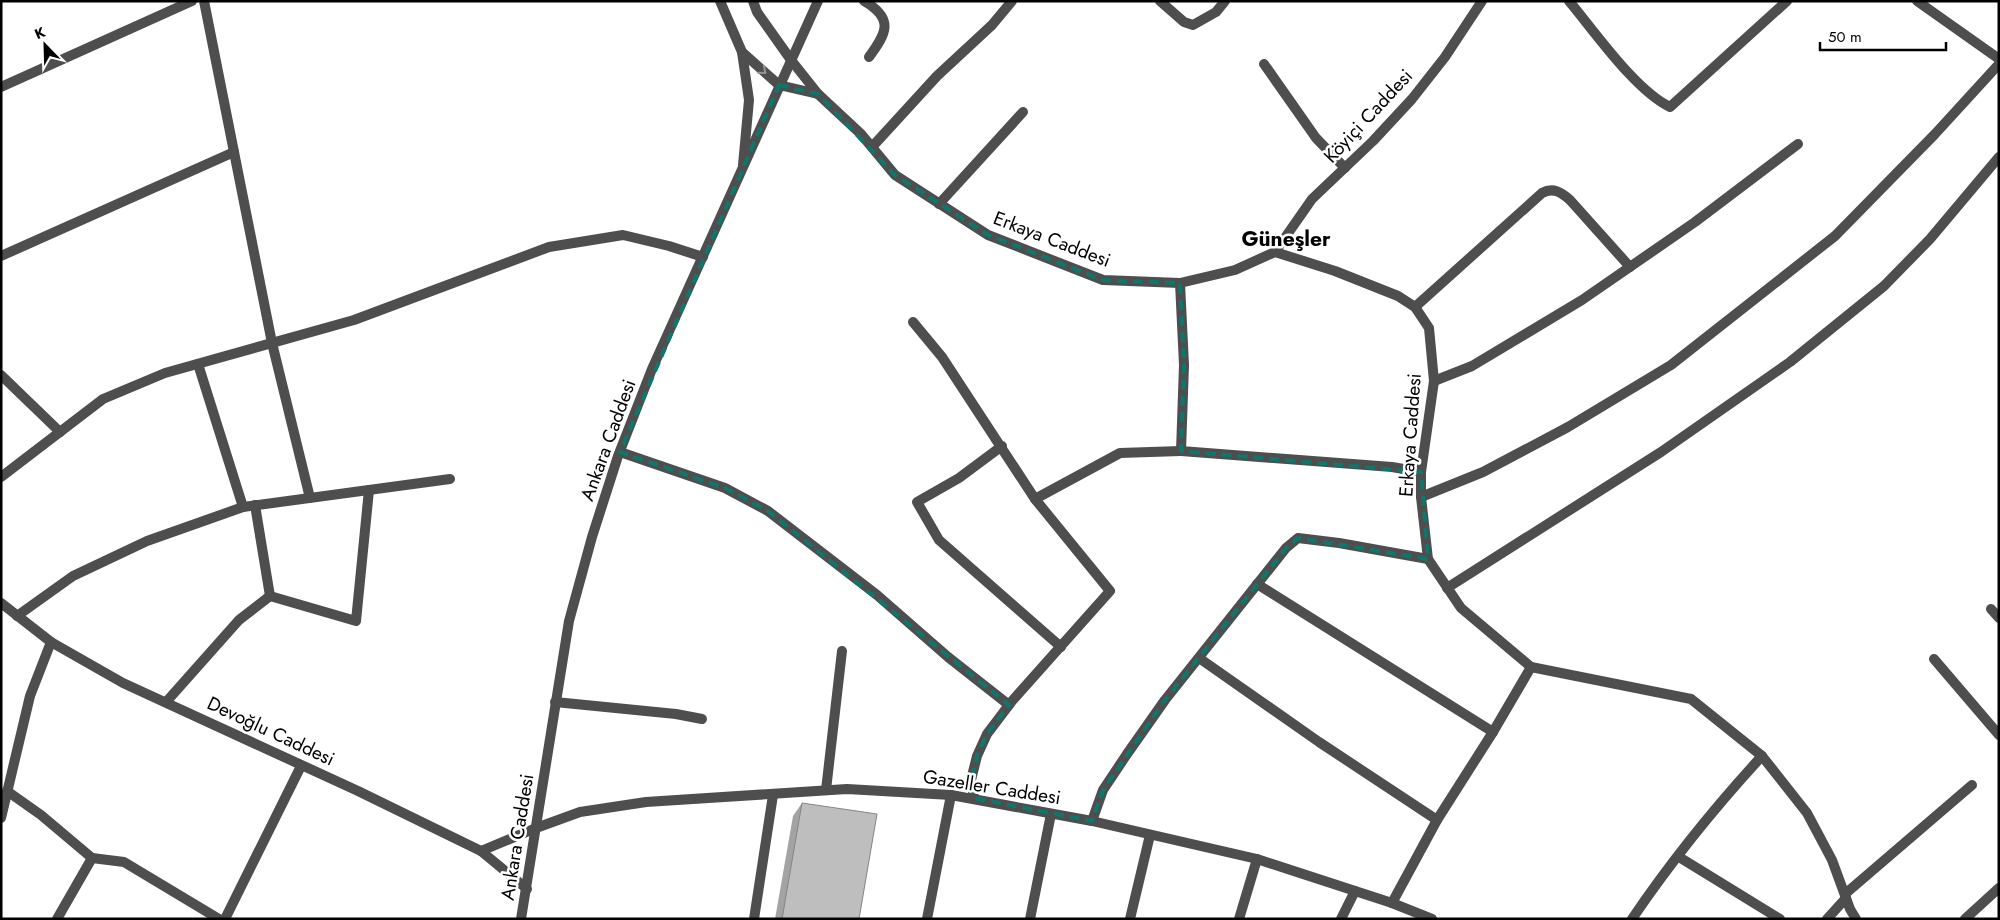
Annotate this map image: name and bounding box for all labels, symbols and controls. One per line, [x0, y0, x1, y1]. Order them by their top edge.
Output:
north arrow [20, 20, 70, 70]
scale bar [1820, 20, 1946, 52]
text: K [32, 22, 49, 44]
text: 50 m [1828, 26, 1862, 48]
street label: Köyiçi Caddesi [1317, 63, 1419, 169]
one-way arrow [758, 65, 767, 74]
street label: Erkaya Caddesi [989, 204, 1115, 274]
district label: Güneşler [1241, 224, 1331, 254]
street label: Erkaya Caddesi [1392, 372, 1428, 498]
street label: Ankara Caddesi [573, 375, 643, 505]
street label: Devoğlu Caddesi [203, 690, 339, 772]
street label: Gazeller Caddesi [921, 763, 1063, 811]
street label: Ankara Caddesi [494, 772, 540, 902]

